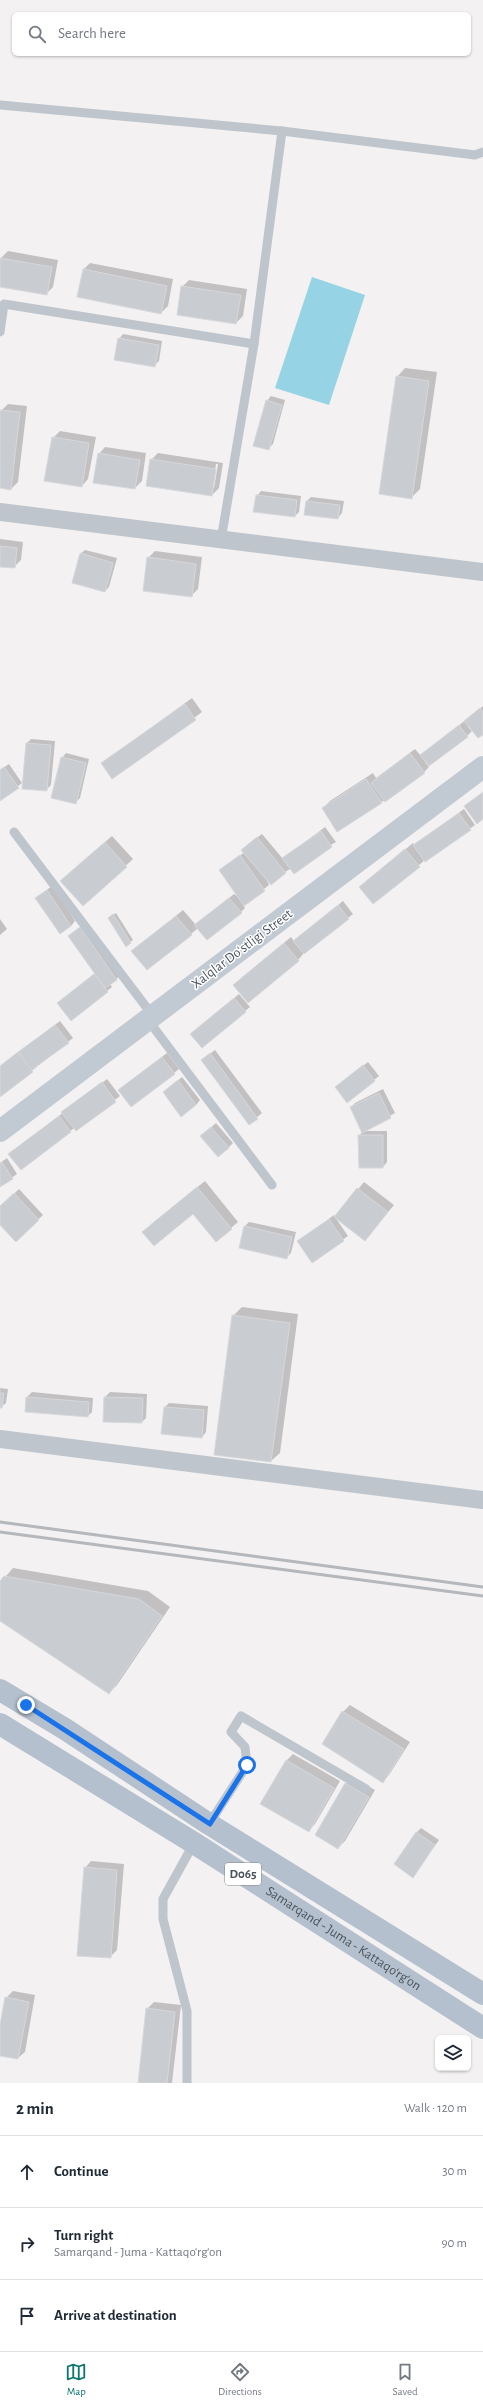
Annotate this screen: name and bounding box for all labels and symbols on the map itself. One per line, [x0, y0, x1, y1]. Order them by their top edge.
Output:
street label: Xalqlar Doʻstligi Street [189, 906, 295, 991]
route end [17, 1696, 35, 1714]
route start [238, 1756, 256, 1774]
road number: D065 [225, 1863, 261, 1885]
street label: Samarqand - Juma - Kattaqo‘rg‘on [263, 1884, 423, 1993]

